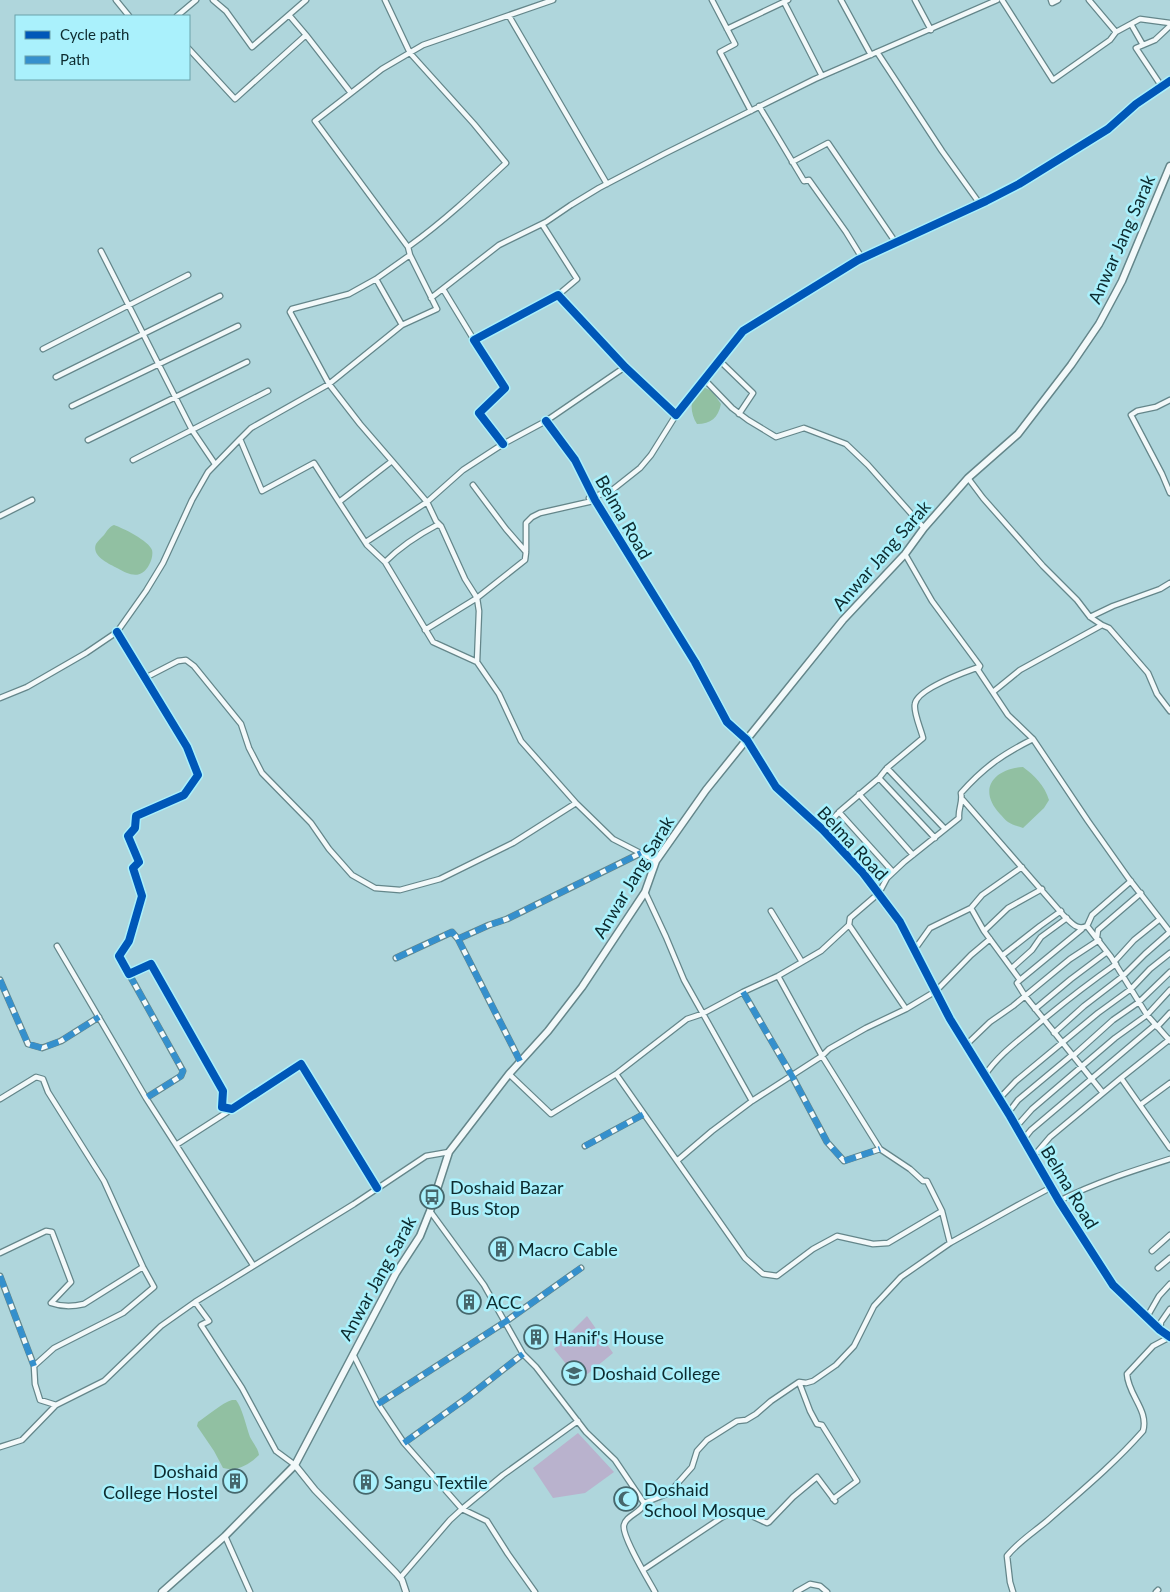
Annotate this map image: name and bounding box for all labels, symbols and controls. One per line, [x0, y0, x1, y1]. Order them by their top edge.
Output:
legend [15, 15, 190, 80]
text: Cycle path [60, 25, 129, 43]
text: Path [60, 50, 90, 68]
street label: Anwar Jang Sarak [1083, 170, 1160, 307]
street label: Belma Road [591, 471, 657, 563]
street label: Anwar Jang Sarak [827, 495, 935, 615]
street label: Belma Road [813, 801, 893, 885]
street label: Anwar Jang Sarak [588, 811, 679, 942]
street label: Belma Road [1036, 1141, 1104, 1233]
place label: Doshaid Bazar Bus Stop [450, 1176, 564, 1219]
bus stop icon: Doshaid Bazar Bus Stop [419, 1184, 445, 1210]
street label: Anwar Jang Sarak [334, 1211, 421, 1344]
building icon: Macro Cable [488, 1236, 514, 1262]
place label: Macro Cable [518, 1238, 618, 1260]
building icon: ACC [456, 1289, 482, 1315]
place label: ACC [486, 1291, 522, 1313]
building icon: Hanif's House [523, 1324, 549, 1350]
place label: Hanif's House [554, 1326, 664, 1348]
school or university icon: Doshaid College [561, 1360, 587, 1386]
place label: Doshaid College [592, 1362, 720, 1384]
place label: Doshaid College Hostel [103, 1460, 218, 1503]
building icon: Doshaid College Hostel [222, 1468, 248, 1494]
building icon: Sangu Textile [353, 1469, 379, 1495]
place label: Sangu Textile [384, 1471, 488, 1493]
place label: Doshaid School Mosque [644, 1478, 766, 1521]
mosque icon: Doshaid School Mosque [613, 1486, 639, 1512]

